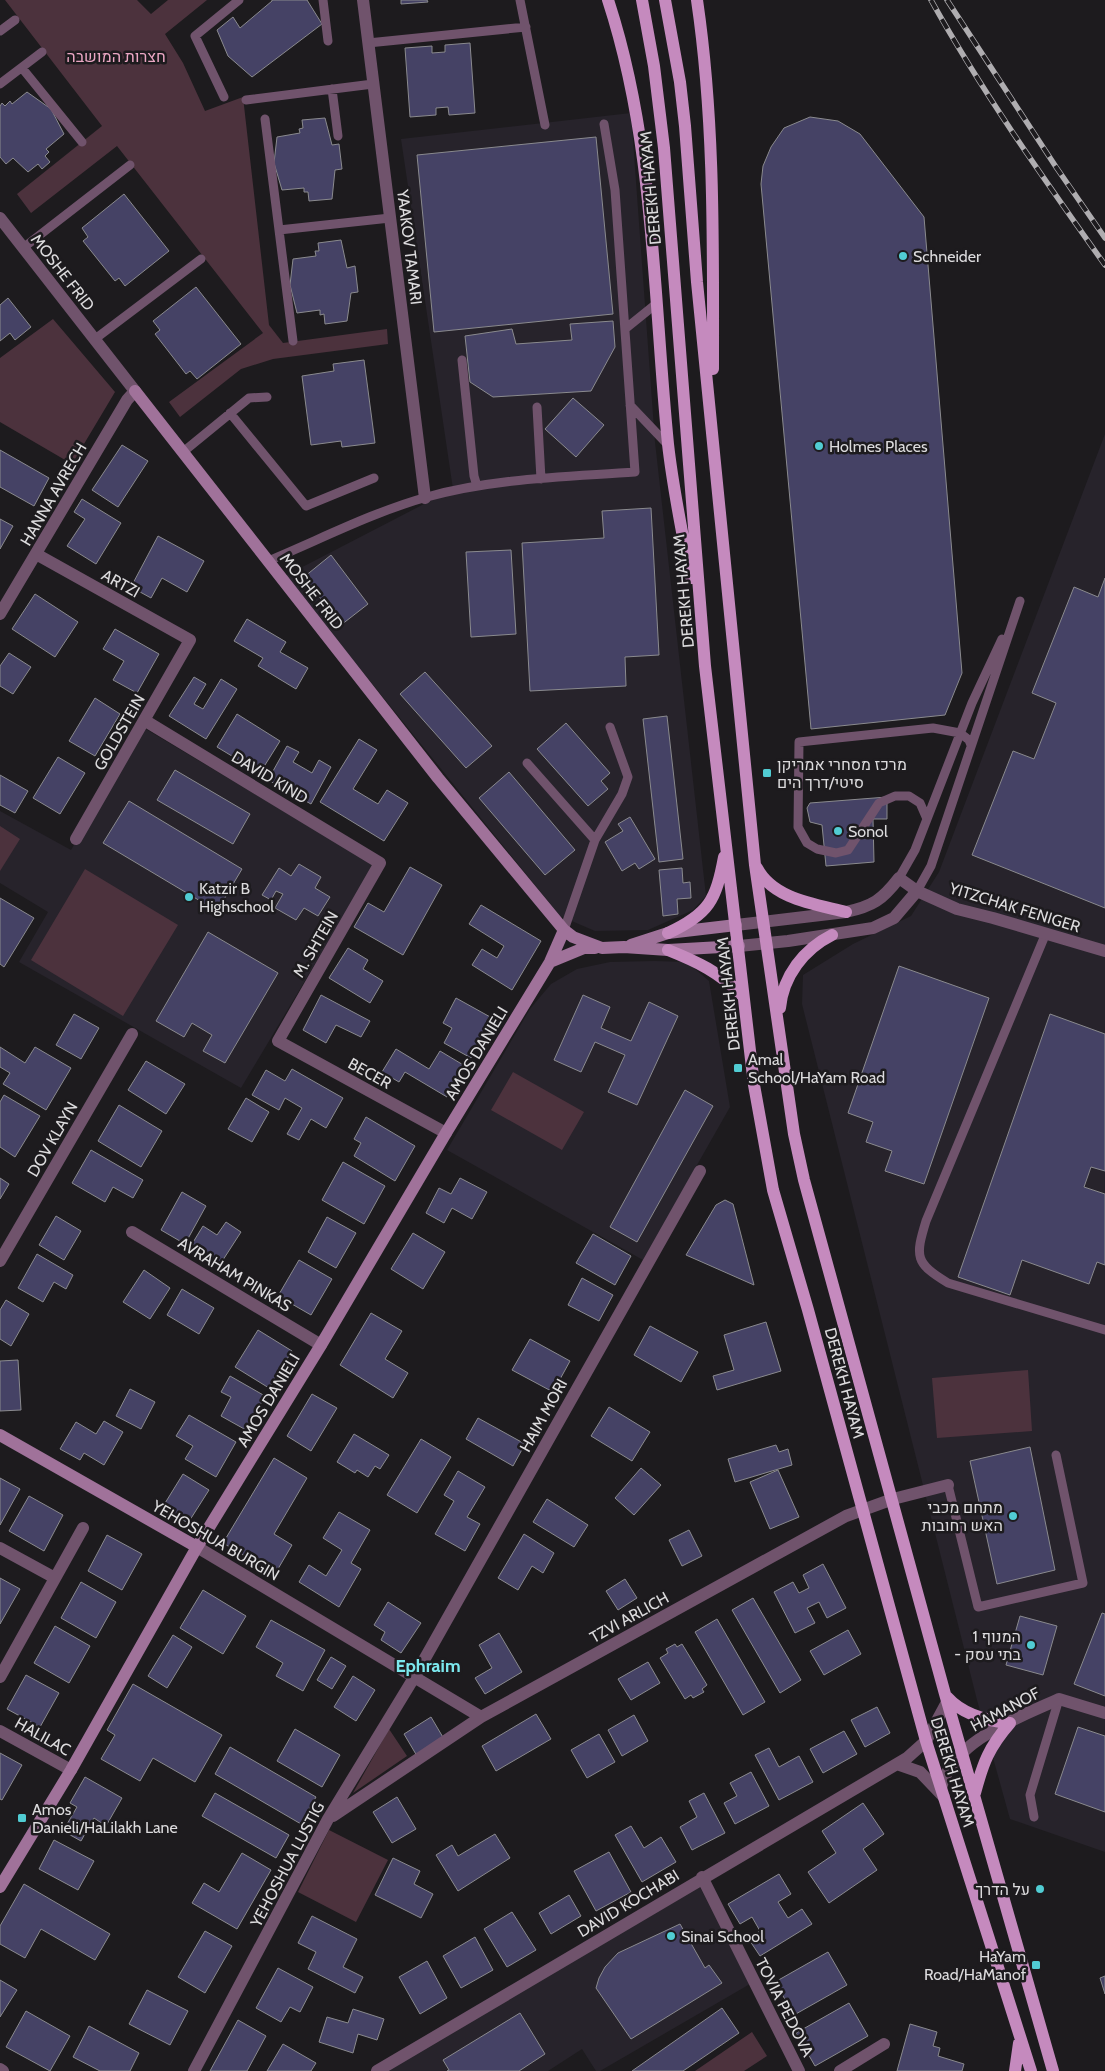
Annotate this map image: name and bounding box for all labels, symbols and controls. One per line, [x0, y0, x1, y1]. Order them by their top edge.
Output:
park label: חצרות המושבה [66, 47, 166, 66]
street label: DEREKH HAYAM [636, 130, 665, 246]
street label: YAAKOV TAMARI [393, 187, 426, 306]
street label: MOSHE FRID [27, 230, 98, 314]
place label: Schneider [913, 247, 982, 266]
marker: Schneider [897, 250, 909, 262]
place label: Holmes Places [829, 437, 928, 456]
street label: HANNA AVRECH [16, 440, 91, 549]
marker: Holmes Places [813, 440, 825, 452]
street label: DEREKH HAYAM [669, 533, 698, 649]
street label: MOSHE FRID [276, 549, 347, 633]
street label: ARTZI [98, 565, 143, 602]
street label: GOLDSTEIN [90, 691, 149, 774]
street label: DAVID KIND [228, 747, 311, 808]
place label: מרכז מסחרי אמריקן סיטי/דרך הים [777, 755, 907, 792]
marker: מרכז מסחרי אמריקן סיטי/דרך הים [761, 767, 773, 779]
place label: Sonol [848, 822, 888, 841]
marker: Sonol [832, 825, 844, 837]
street label: YITZCHAK FENIGER [946, 878, 1083, 936]
place label: Katzir B Highschool [199, 879, 274, 916]
marker: Katzir B Highschool [183, 891, 195, 903]
street label: M. SHTEIN [289, 908, 342, 981]
street label: DEREKH HAYAM [713, 936, 744, 1052]
street label: AMOS DANIELI [441, 1003, 512, 1103]
place label: Amal School/HaYam Road [748, 1050, 885, 1087]
street label: BECER [345, 1054, 395, 1093]
marker: Amal School/HaYam Road [732, 1062, 744, 1074]
street label: DOV KLAYN [23, 1098, 82, 1180]
street label: AVRAHAM PINKAS [175, 1233, 295, 1316]
street label: DEREKH HAYAM [821, 1326, 868, 1441]
street label: AMOS DANIELI [233, 1350, 304, 1450]
street label: HAIM MORI [516, 1375, 571, 1455]
street label: YEHOSHUA BURGIN [148, 1496, 283, 1585]
place label: מתחם מכבי האש רחובות [922, 1498, 1003, 1535]
marker: מתחם מכבי האש רחובות [1007, 1510, 1019, 1522]
street label: TZVI ARLICH [586, 1588, 672, 1647]
place label: המנוף 1 - בתי עסק [954, 1627, 1022, 1664]
marker: המנוף 1 - בתי עסק [1025, 1639, 1037, 1651]
district label: Ephraim [395, 1655, 461, 1677]
street label: HAMANOF [967, 1683, 1044, 1736]
street label: HALILAC [12, 1713, 74, 1760]
street label: DEREKH HAYAM [927, 1715, 978, 1829]
street label: YEHOSHUA LUSTIG [246, 1798, 328, 1931]
place label: Amos Danieli/HaLilakh Lane [32, 1800, 178, 1837]
marker: Amos Danieli/HaLilakh Lane [16, 1812, 28, 1824]
street label: DAVID KOCHABI [574, 1866, 683, 1941]
place label: על הדרך [975, 1880, 1030, 1899]
marker: על הדרך [1034, 1883, 1046, 1895]
place label: Sinai School [681, 1927, 764, 1946]
marker: Sinai School [665, 1930, 677, 1942]
place label: HaYam Road/HaManof [924, 1947, 1027, 1984]
street label: TOVIA PEDOVA [752, 1955, 818, 2060]
marker: HaYam Road/HaManof [1030, 1959, 1042, 1971]

